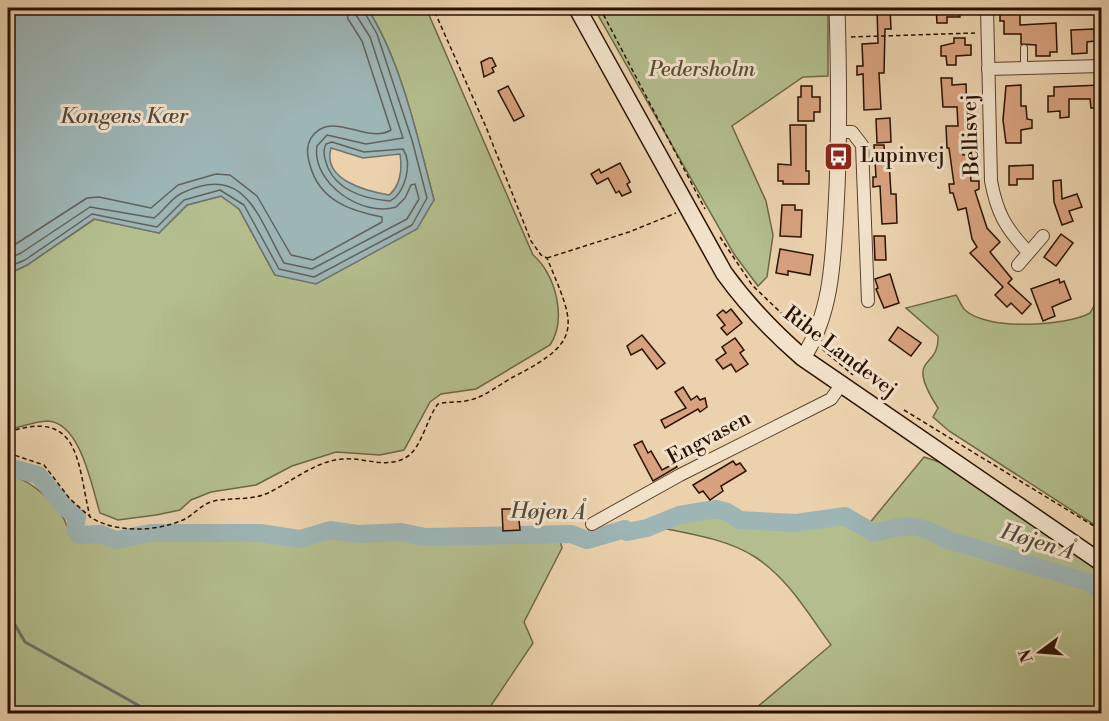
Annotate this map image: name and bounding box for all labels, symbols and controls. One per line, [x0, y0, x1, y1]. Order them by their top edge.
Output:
park label: Pedersholm [648, 57, 756, 83]
street label: Bellisvej [957, 94, 985, 177]
water label: Kongens Kær [60, 103, 189, 130]
bus stop icon: Lupinvej [823, 140, 855, 172]
place label: Lupinvej [860, 143, 945, 169]
street label: Ribe Landevej [778, 301, 902, 403]
street label: Engvasen [663, 405, 756, 471]
water label: Højen Å [509, 497, 587, 526]
water label: Højen Å [996, 517, 1078, 566]
north arrow [1010, 622, 1070, 682]
text: N [1015, 647, 1038, 665]

